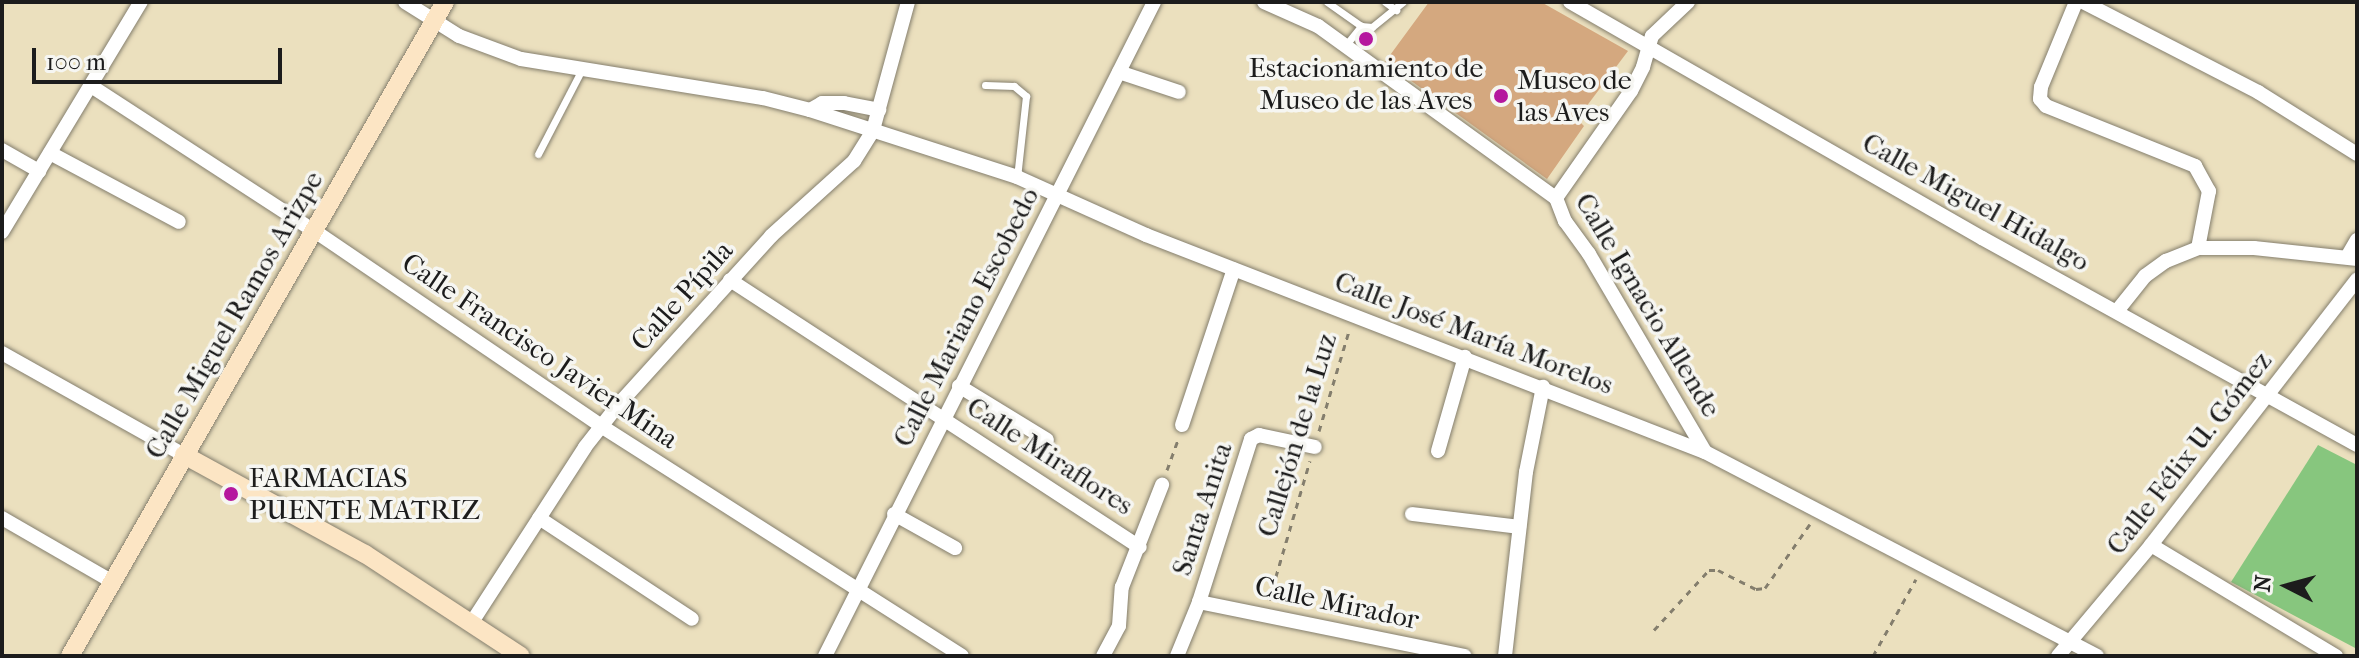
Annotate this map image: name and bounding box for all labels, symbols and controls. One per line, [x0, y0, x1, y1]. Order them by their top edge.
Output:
marker: Estacionamiento de Museo de las Aves [1357, 30, 1375, 48]
scale bar [36, 32, 286, 82]
text: 100 m [46, 48, 106, 76]
place label: Estacionamiento de Museo de las Aves [1249, 51, 1483, 117]
place label: Museo de las Aves [1517, 63, 1632, 129]
marker: Museo de las Aves [1492, 87, 1510, 105]
street label: Calle Miguel Hidalgo [1857, 126, 2095, 278]
street label: Calle Miguel Ramos Arizpe [138, 165, 330, 465]
street label: Calle Mariano Escobedo [886, 182, 1046, 452]
street label: Calle Ignacio Allende [1568, 187, 1728, 423]
street label: Calle Pípila [624, 234, 740, 358]
street label: Calle Francisco Javier Mina [396, 246, 684, 456]
street label: Calle José María Morelos [1330, 264, 1618, 402]
street label: Callejón de la Luz [1250, 329, 1344, 541]
street label: Calle Félix U. Gómez [2099, 345, 2279, 561]
street label: Calle Miraflores [960, 390, 1140, 522]
street label: Santa Anita [1165, 438, 1239, 580]
place label: FARMACIAS PUENTE MATRIZ [249, 461, 480, 527]
marker: FARMACIAS PUENTE MATRIZ [220, 483, 242, 505]
north arrow [2247, 546, 2327, 626]
street label: Calle Mirador [1252, 569, 1422, 637]
text: N [2249, 574, 2277, 593]

